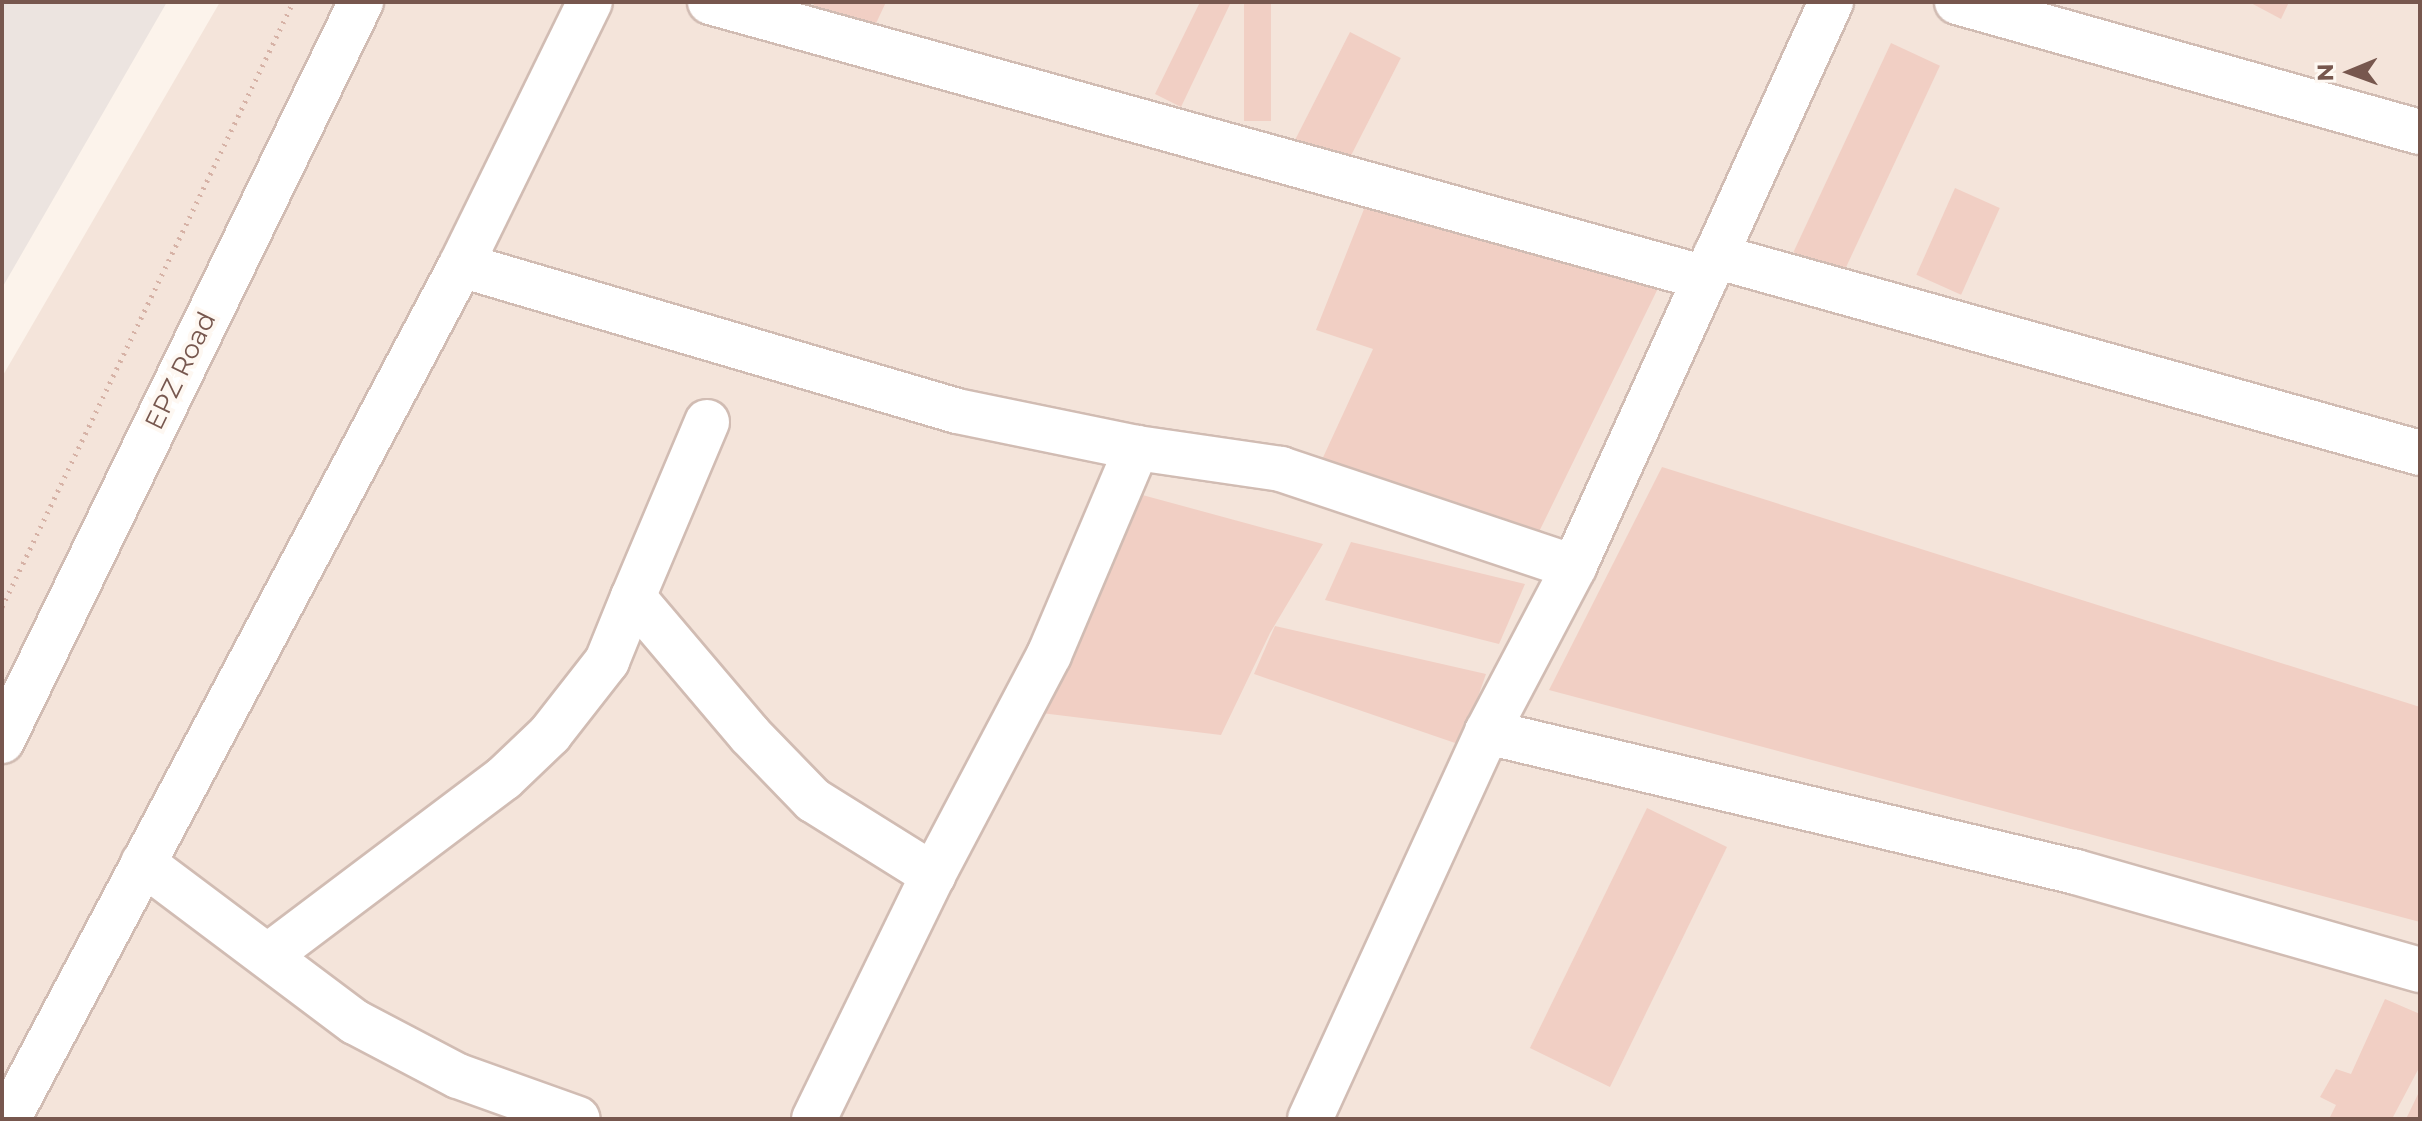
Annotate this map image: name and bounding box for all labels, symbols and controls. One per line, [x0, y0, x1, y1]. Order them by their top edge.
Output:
north arrow [2310, 32, 2390, 112]
text: N [2312, 63, 2339, 82]
street label: EPZ Road [139, 307, 223, 435]

